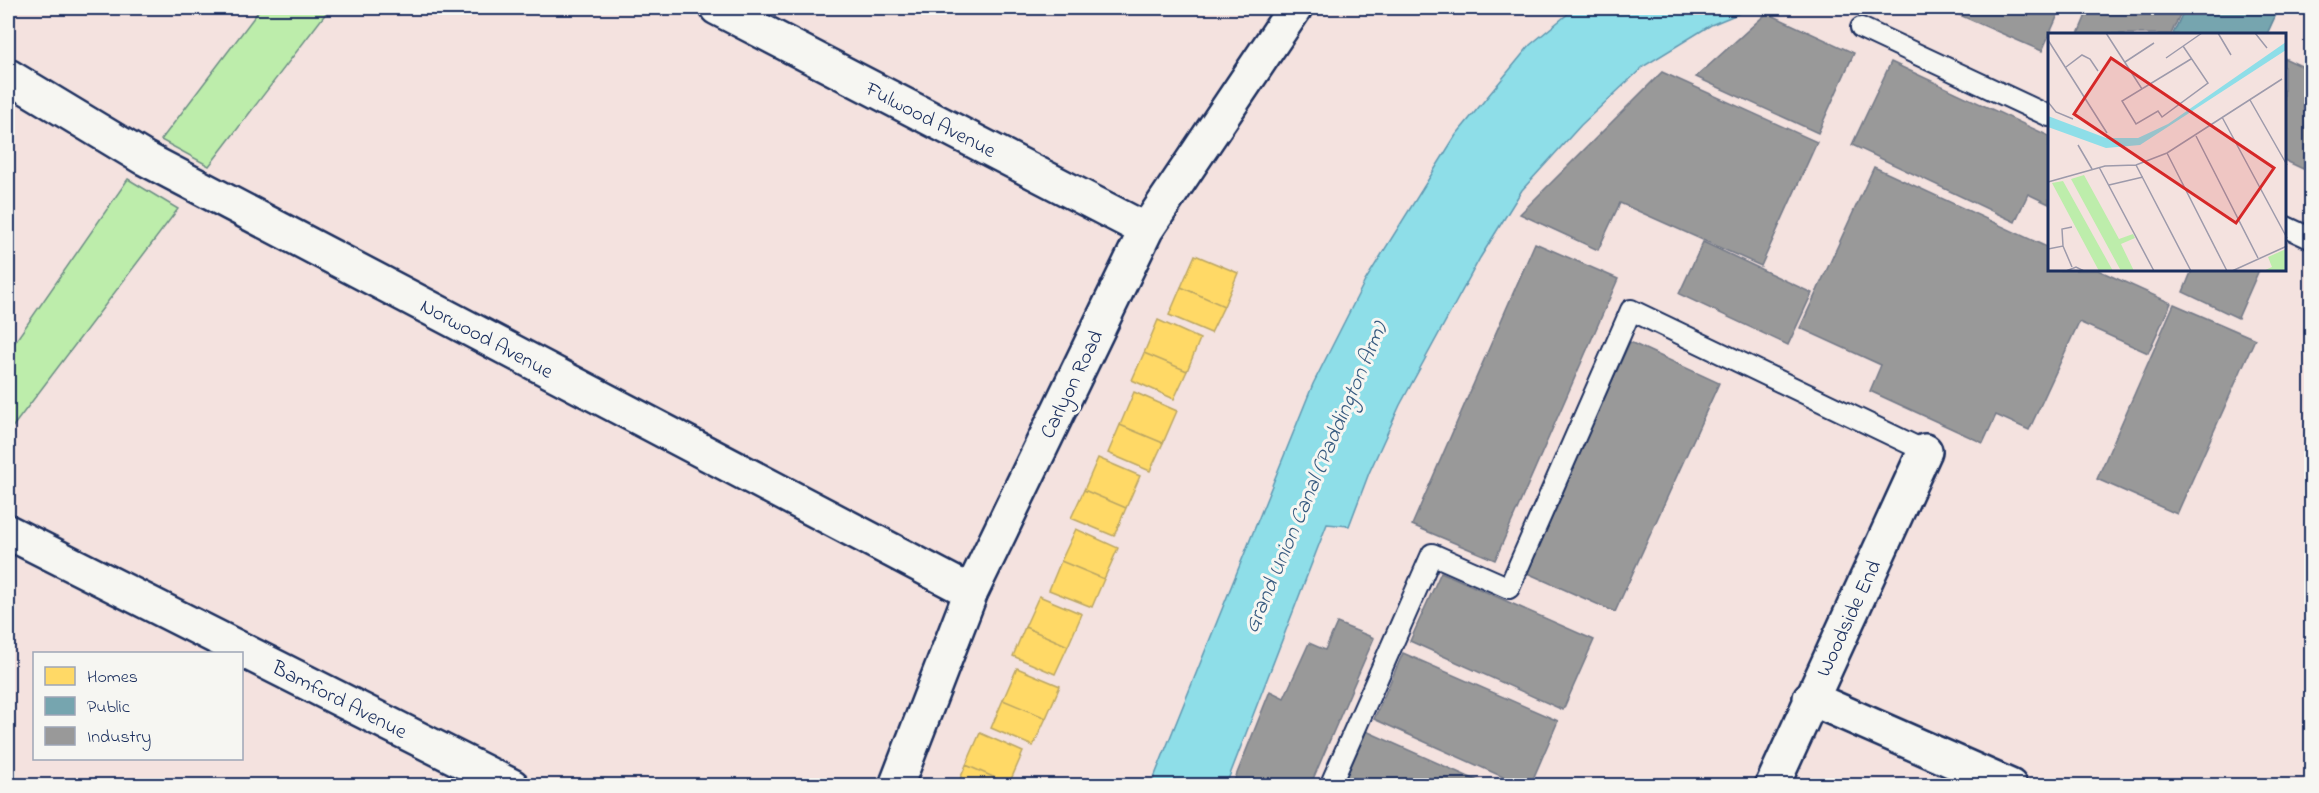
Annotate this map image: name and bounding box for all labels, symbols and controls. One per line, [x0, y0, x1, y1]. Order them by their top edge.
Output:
inset map [2048, 33, 2286, 272]
street label: Fulwood Avenue [859, 75, 1001, 167]
street label: Norwood Avenue [414, 292, 558, 388]
water label: Grand Union Canal (Paddington Arm) [1237, 316, 1398, 638]
street label: Carlyon Road [1034, 325, 1114, 445]
street label: Woodside End [1810, 555, 1890, 682]
legend [33, 652, 243, 760]
street label: Bamford Avenue [266, 653, 412, 748]
text: Homes [87, 665, 138, 691]
text: Public [87, 695, 130, 721]
text: Industry [87, 725, 151, 751]

